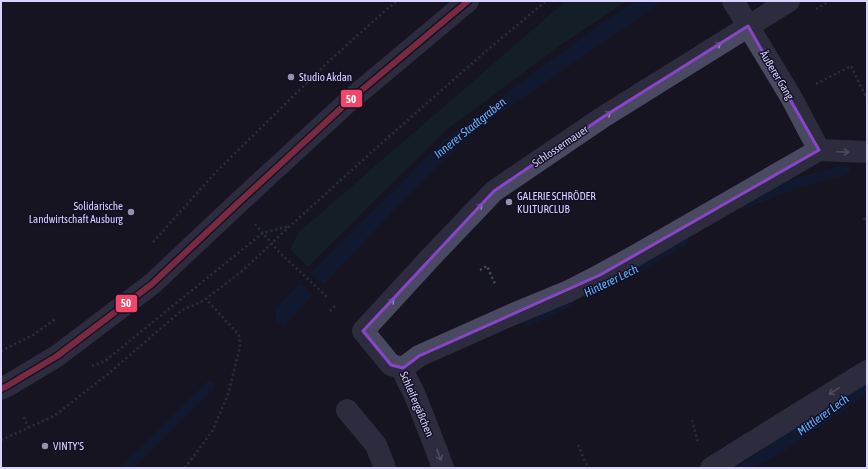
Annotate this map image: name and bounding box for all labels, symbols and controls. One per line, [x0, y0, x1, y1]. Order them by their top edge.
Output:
one-way arrow [710, 42, 721, 50]
street label: Äußerer Gang [758, 48, 796, 102]
place label: Studio Akdan [299, 71, 352, 83]
marker: Studio Akdan [286, 72, 296, 82]
line badge: 50 [340, 89, 363, 108]
text: 50 [346, 93, 356, 105]
water label: Innerer Stadtgraben [431, 95, 509, 161]
one-way arrow [600, 111, 611, 119]
street label: Schlossermauer [530, 123, 591, 169]
one-way arrow [836, 148, 849, 155]
place label: GALERIE SCHRÖDER KULTURCLUB [517, 190, 596, 215]
marker: GALERIE SCHRÖDER KULTURCLUB [504, 197, 514, 207]
place label: Solidarische Landwirtschaft Ausburg [29, 200, 123, 225]
one-way arrow [474, 203, 483, 213]
marker: Solidarische Landwirtschaft Ausburg [126, 207, 136, 217]
water label: Hinterer Lech [582, 262, 640, 300]
line badge: 50 [115, 294, 138, 313]
text: 50 [121, 297, 131, 309]
one-way arrow [385, 297, 394, 308]
street label: Schleifergäßchen [398, 370, 436, 438]
one-way arrow [828, 388, 840, 396]
water label: Mittlerer Lech [795, 392, 852, 438]
place label: VINTY'S [53, 440, 84, 452]
marker: VINTY'S [40, 441, 50, 451]
one-way arrow [435, 449, 443, 461]

